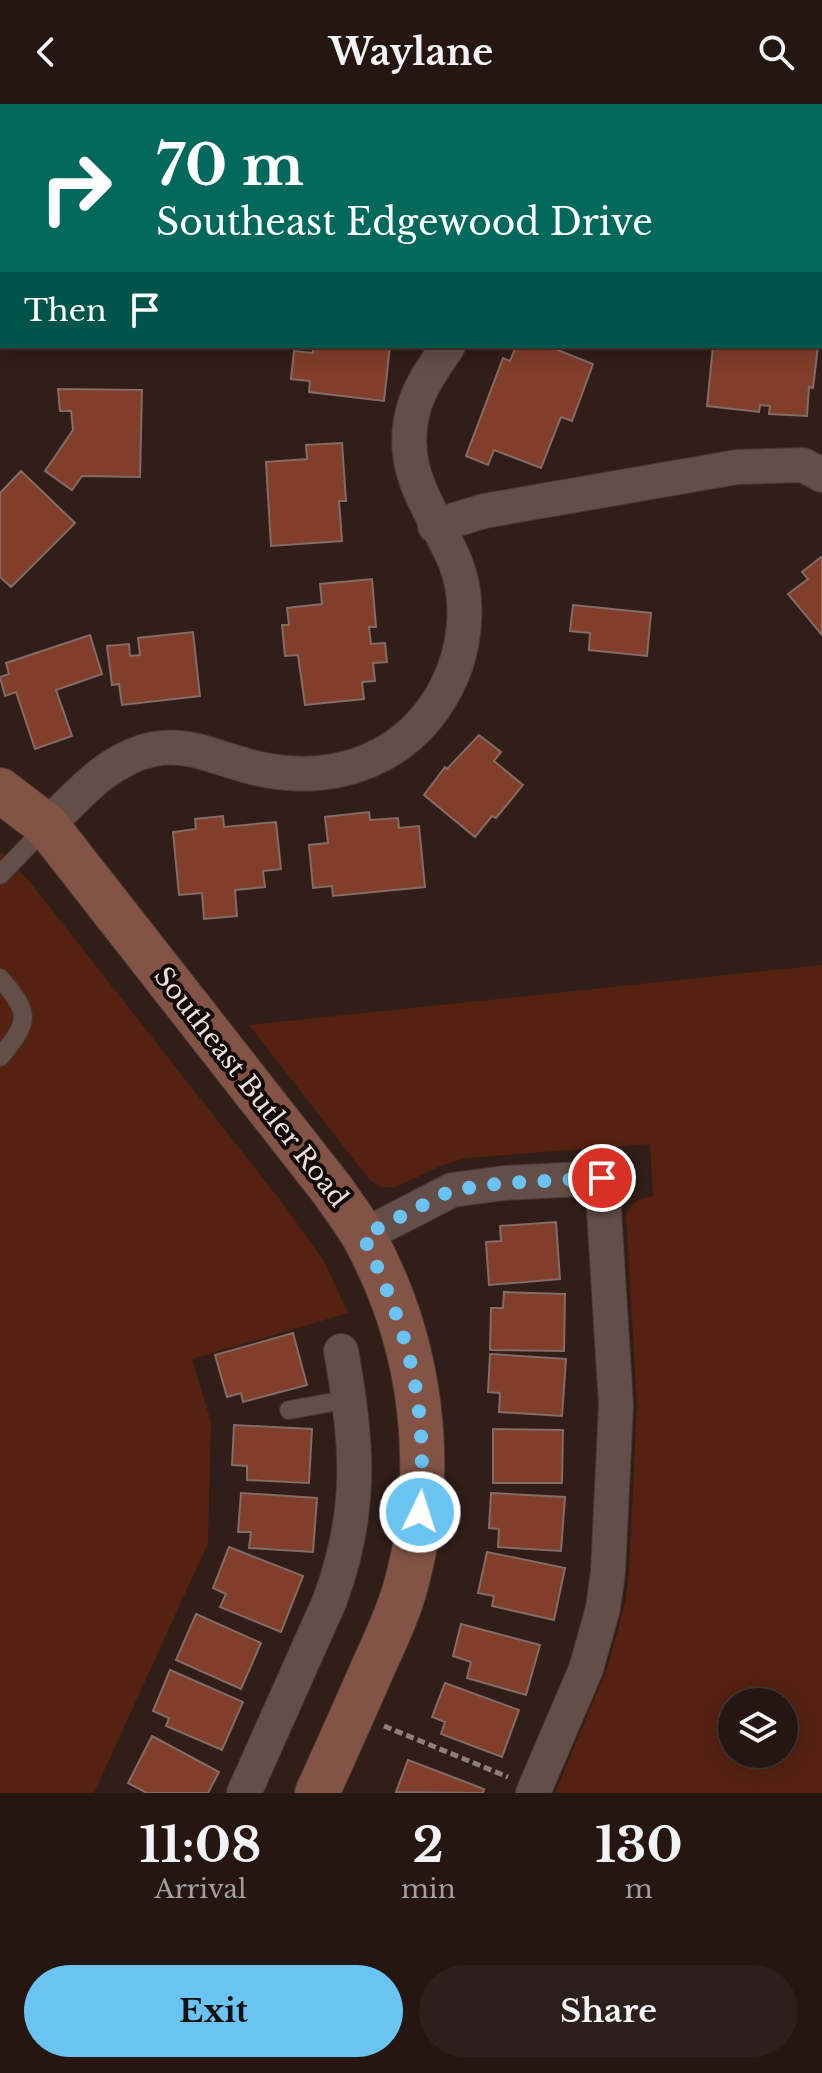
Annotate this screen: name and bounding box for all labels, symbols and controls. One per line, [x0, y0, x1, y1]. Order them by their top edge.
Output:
icon: back [24, 30, 68, 74]
text: Waylane [329, 30, 493, 75]
icon: search [754, 30, 798, 74]
text: 70 m [156, 131, 304, 200]
icon: right [24, 136, 128, 240]
text: Southeast Edgewood Drive [156, 200, 653, 245]
icon: arrive [123, 288, 167, 332]
text: Then [24, 292, 107, 329]
street label: Southeast Butler Road [147, 960, 355, 1214]
pin [568, 1144, 636, 1212]
icon: arrive [580, 1156, 624, 1200]
position arrow [378, 1470, 462, 1554]
map controls [718, 1688, 798, 1768]
button: layers [718, 1688, 798, 1768]
text: 11:08 [139, 1815, 262, 1875]
text: 2 [413, 1815, 444, 1875]
text: 130 [595, 1815, 683, 1875]
text: Arrival [154, 1873, 246, 1905]
text: min [401, 1873, 456, 1905]
text: m [625, 1873, 653, 1905]
button: Exit [24, 1965, 403, 2057]
button: Share [419, 1965, 798, 2057]

